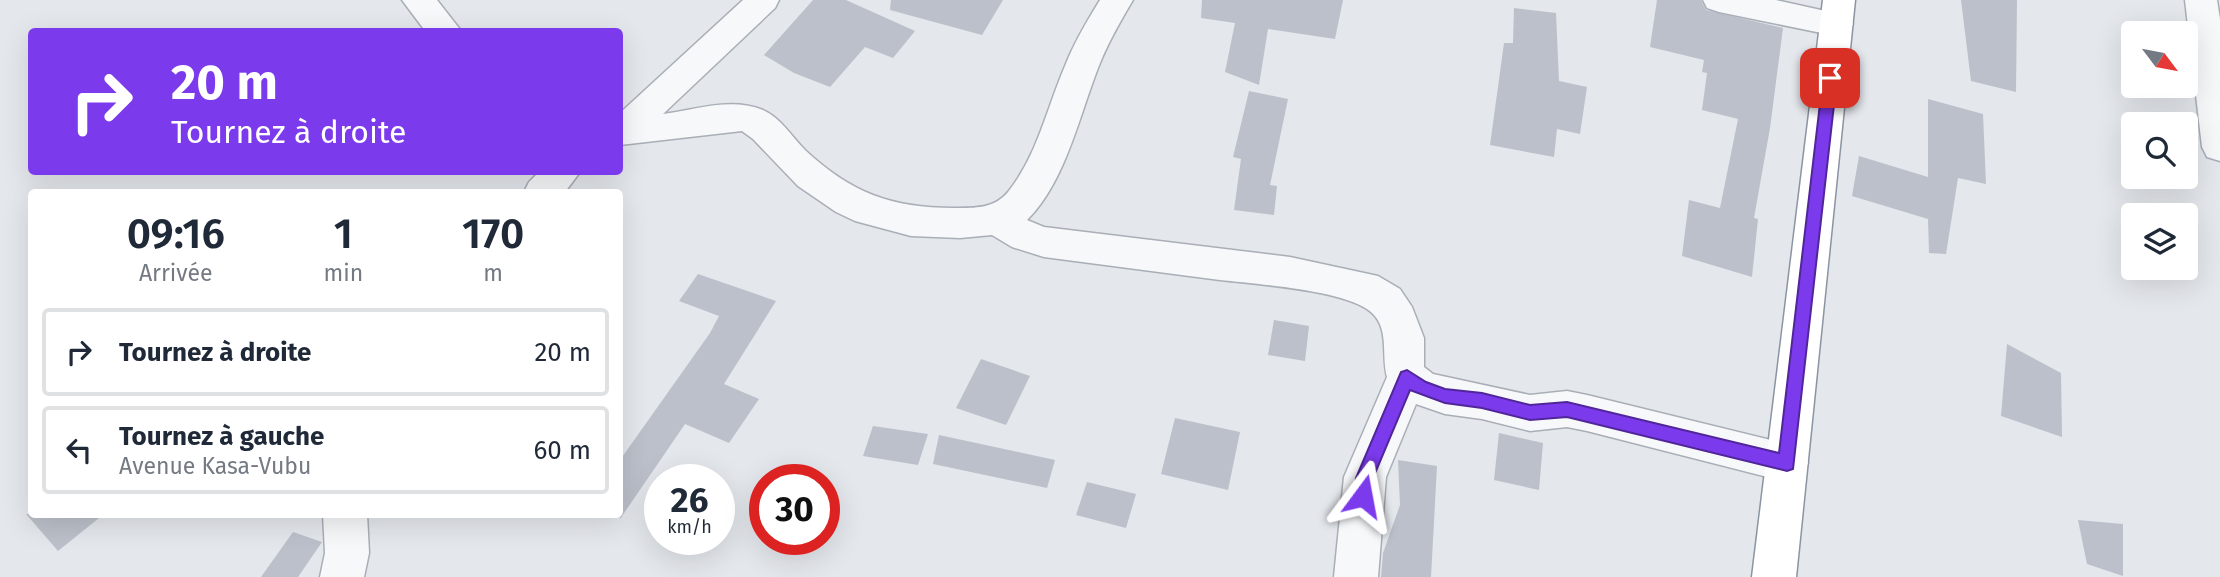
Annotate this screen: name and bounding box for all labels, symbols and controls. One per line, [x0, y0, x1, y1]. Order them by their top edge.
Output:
north arrow [2121, 21, 2198, 98]
map controls [2121, 21, 2198, 280]
pin [1800, 48, 1860, 108]
text: 20 m [171, 53, 278, 112]
icon: right [56, 56, 147, 147]
icon: arrive [1811, 59, 1849, 97]
button: search [2121, 112, 2198, 189]
text: Tournez à droite [171, 113, 407, 151]
button: layers [2121, 203, 2198, 280]
text: 09:16 [127, 209, 225, 259]
text: 1 [334, 209, 353, 259]
text: 170 [462, 209, 524, 259]
text: Arrivée [139, 259, 213, 287]
text: min [324, 259, 363, 287]
text: m [483, 259, 503, 287]
icon: right [60, 333, 98, 371]
text: Tournez à droite [119, 337, 311, 368]
text: 20 m [534, 337, 591, 368]
text: Tournez à gauche [119, 421, 324, 452]
icon: left [60, 431, 98, 469]
text: 60 m [533, 435, 591, 466]
text: Avenue Kasa-Vubu [119, 452, 311, 480]
position arrow [1326, 459, 1400, 533]
speed limit sign: 30 [749, 464, 840, 555]
text: 26 [671, 479, 708, 521]
text: km/h [667, 516, 712, 538]

